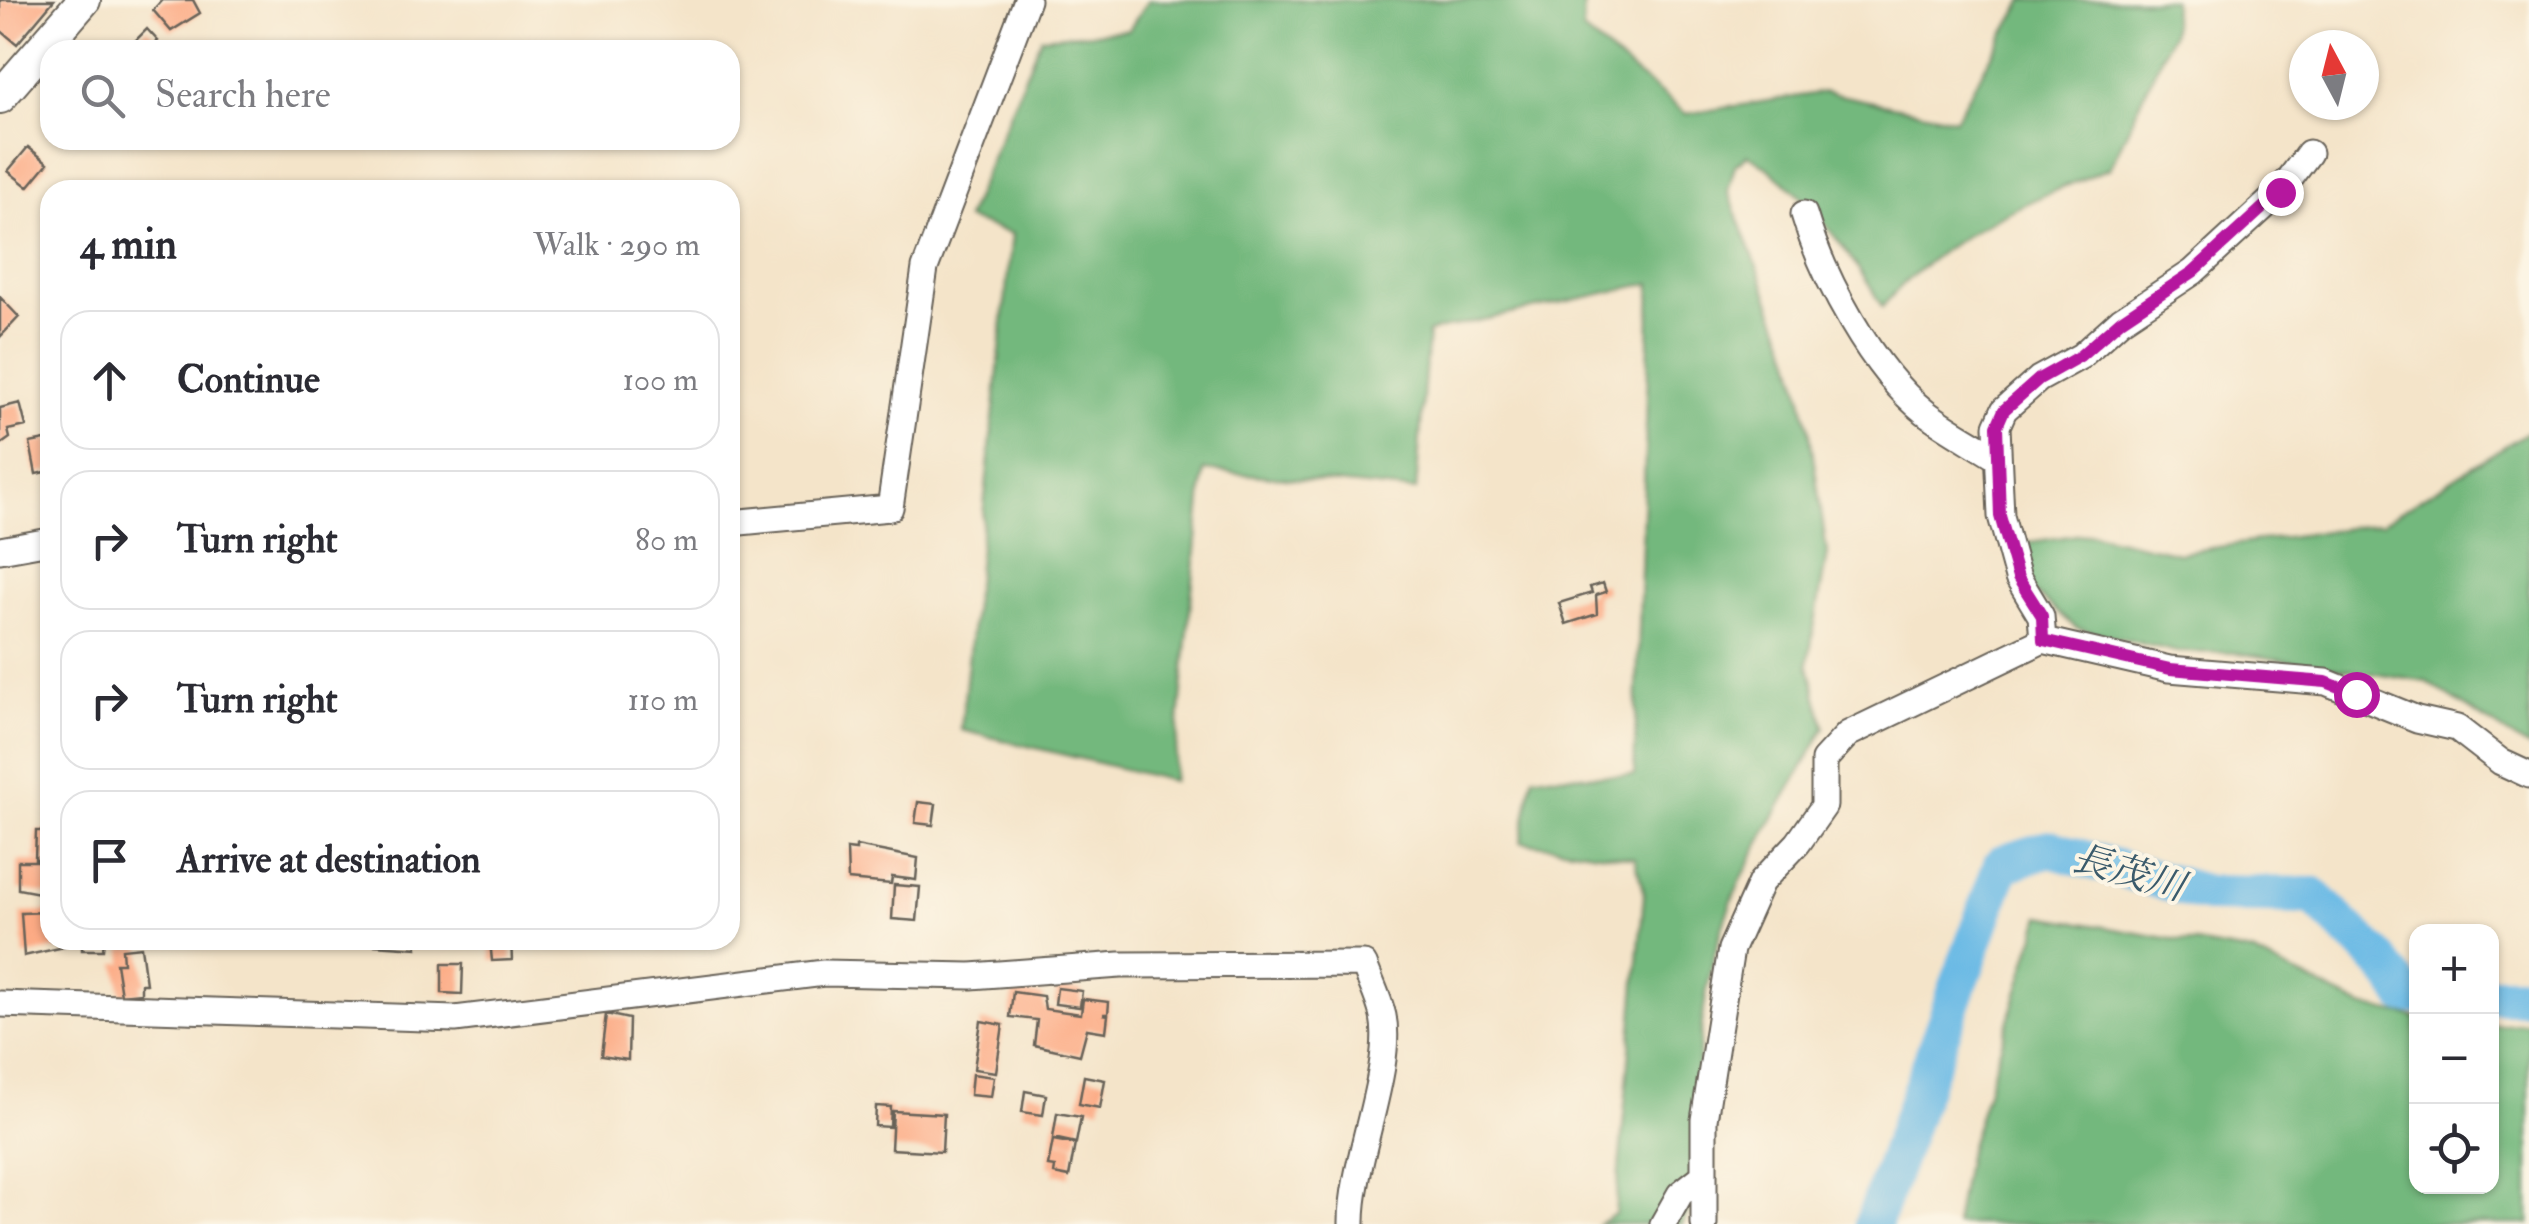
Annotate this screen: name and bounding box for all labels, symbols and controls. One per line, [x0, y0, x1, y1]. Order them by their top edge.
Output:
north arrow [2289, 30, 2379, 120]
search box [40, 40, 740, 150]
icon: search [75, 68, 130, 123]
text: Search here [155, 71, 331, 119]
route end [2258, 170, 2304, 216]
text: 4 min [80, 219, 177, 271]
text: Walk · 290 m [533, 225, 700, 265]
icon: ahead [82, 353, 137, 408]
text: Continue [177, 356, 320, 404]
text: 100 m [622, 360, 698, 400]
icon: right [82, 513, 137, 568]
text: Turn right [177, 516, 338, 564]
text: 80 m [635, 520, 698, 560]
route start [2334, 672, 2380, 718]
icon: right [82, 673, 137, 728]
text: Turn right [177, 676, 338, 724]
text: 110 m [627, 680, 698, 720]
icon: arrive [82, 833, 137, 888]
water label: 長茂川 [2067, 834, 2194, 913]
text: Arrive at destination [177, 836, 481, 884]
map controls [2409, 924, 2499, 1194]
button: + [2409, 924, 2499, 1014]
button: − [2409, 1014, 2499, 1104]
button: locate [2409, 1104, 2499, 1194]

